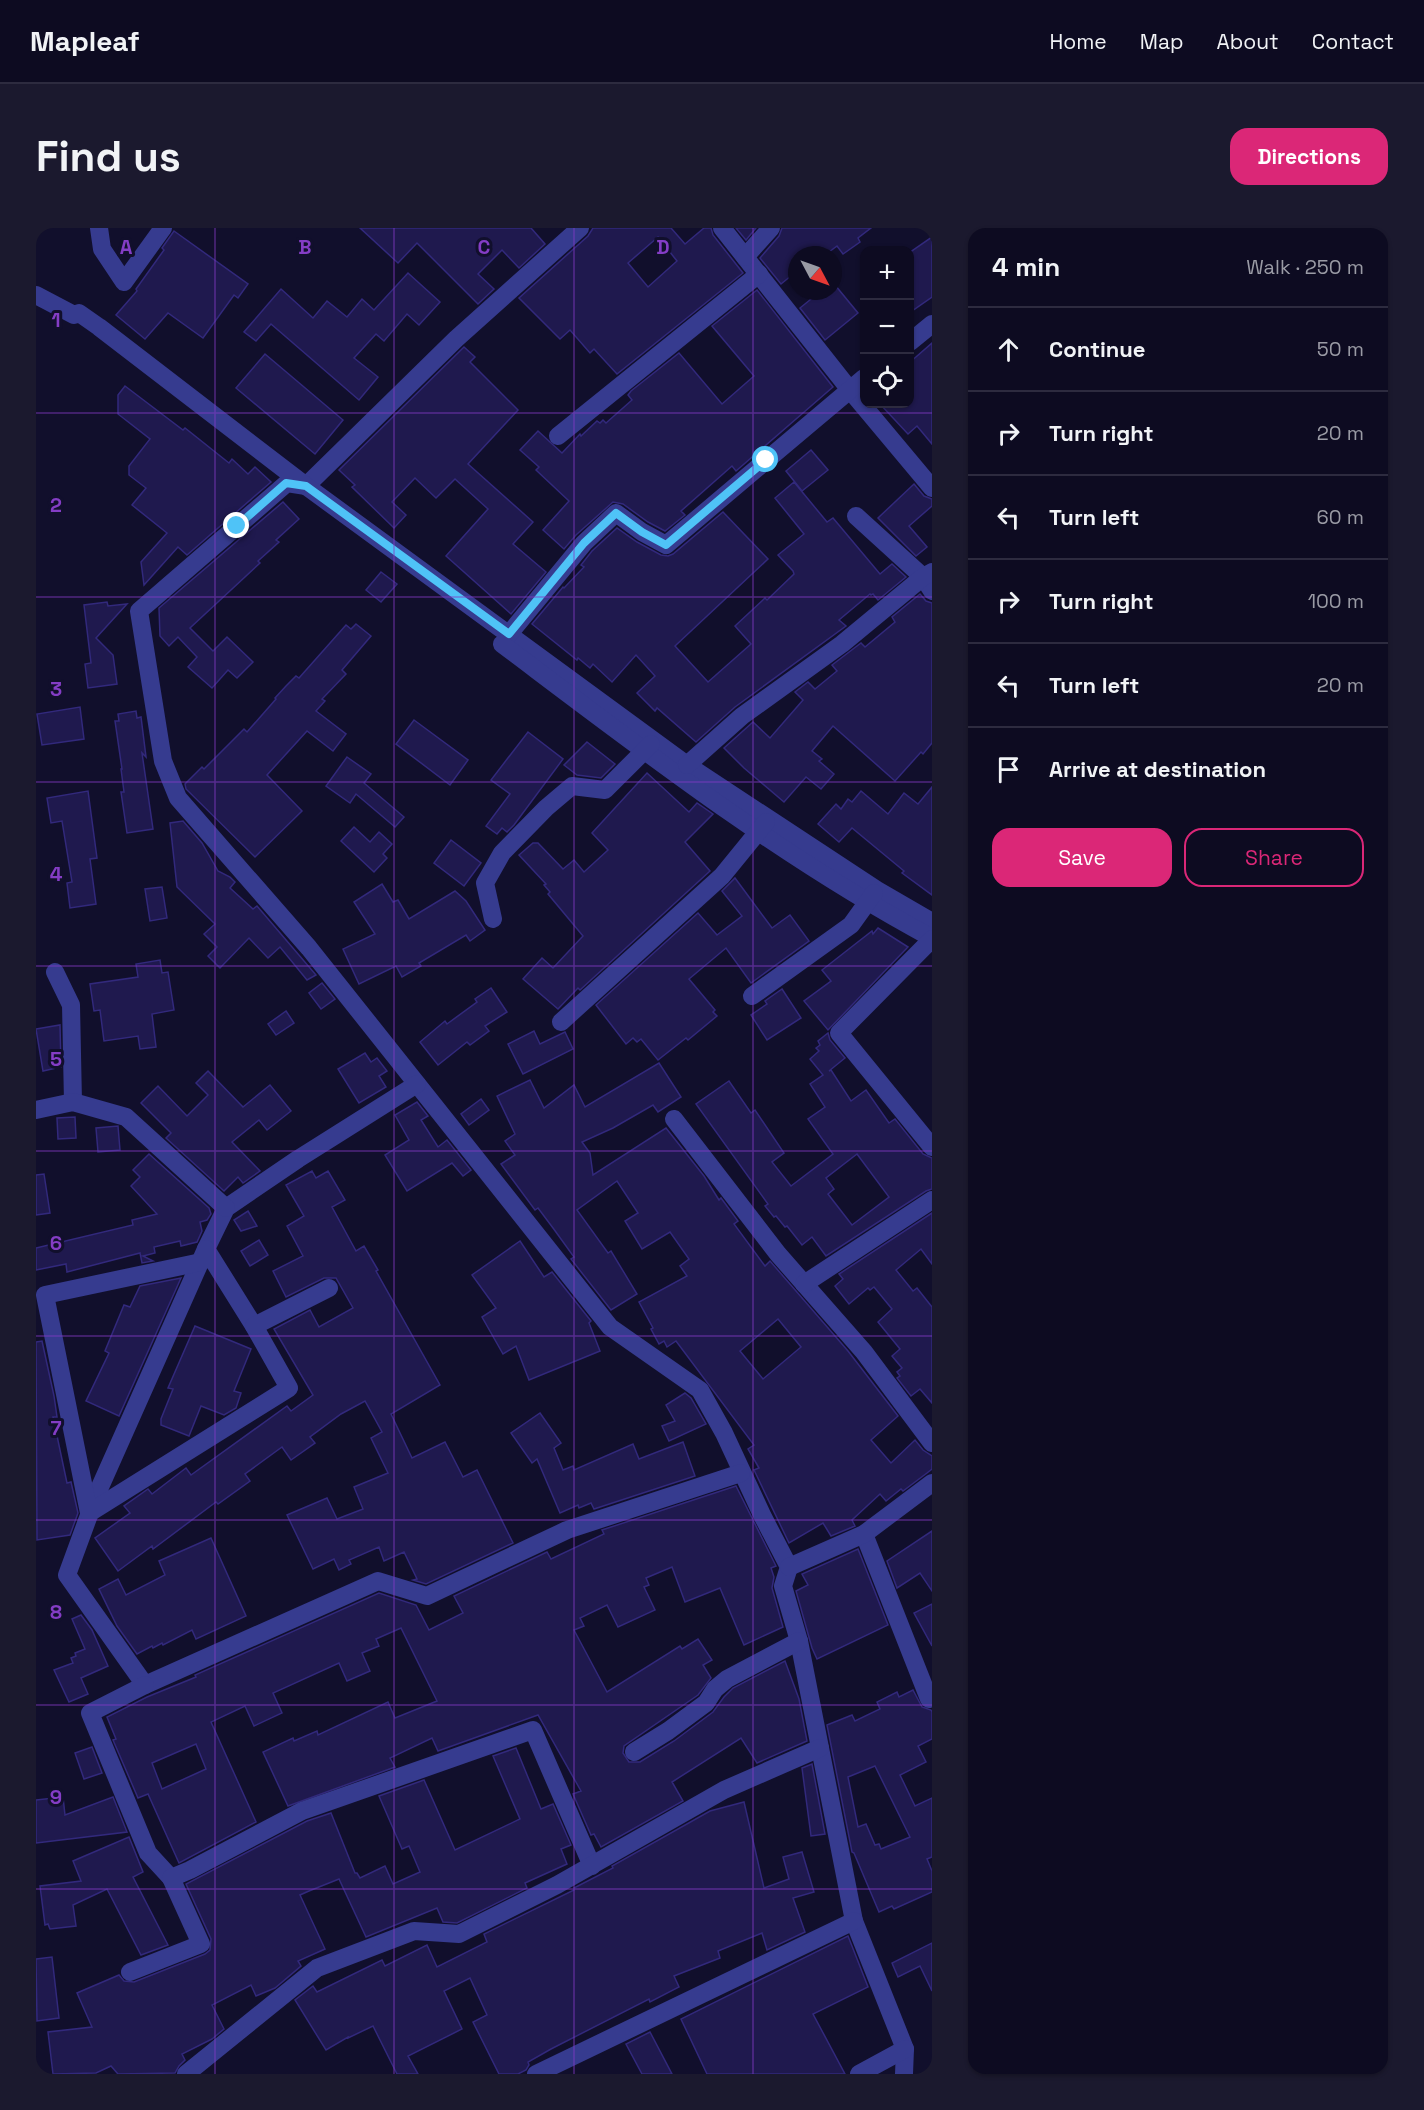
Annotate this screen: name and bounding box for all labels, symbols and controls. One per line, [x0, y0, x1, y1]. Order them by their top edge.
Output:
text: Mapleaf [30, 23, 140, 59]
text: Home [1049, 28, 1107, 55]
text: Map [1140, 28, 1184, 55]
text: About [1217, 28, 1279, 55]
text: Contact [1312, 28, 1394, 55]
button: Directions [1230, 128, 1388, 185]
text: Find us [36, 130, 181, 183]
text: A [120, 234, 133, 260]
text: B [298, 234, 312, 260]
text: C [478, 234, 491, 260]
text: D [656, 234, 670, 260]
north arrow [788, 246, 842, 300]
map controls [860, 246, 914, 408]
button: + [860, 246, 914, 300]
text: 4 min [992, 250, 1060, 284]
text: Walk · 250 m [1246, 254, 1364, 280]
button: − [860, 300, 914, 354]
text: 1 [51, 307, 61, 333]
icon: ahead [992, 333, 1025, 366]
text: Continue [1049, 335, 1145, 363]
text: 50 m [1317, 336, 1364, 362]
button: locate [860, 354, 914, 408]
icon: right [992, 417, 1025, 450]
text: Turn right [1049, 419, 1154, 447]
text: 20 m [1317, 420, 1364, 446]
route start [752, 446, 778, 472]
text: 2 [50, 492, 62, 518]
icon: left [992, 501, 1025, 534]
text: Turn left [1049, 503, 1139, 531]
text: 60 m [1317, 504, 1364, 530]
route end [223, 512, 249, 538]
icon: right [992, 585, 1025, 618]
text: Turn right [1049, 587, 1154, 615]
text: 100 m [1308, 588, 1364, 614]
icon: left [992, 669, 1025, 702]
text: Turn left [1049, 671, 1139, 699]
text: 20 m [1317, 672, 1364, 698]
text: 3 [50, 676, 62, 702]
icon: arrive [992, 753, 1025, 786]
text: Arrive at destination [1049, 755, 1266, 783]
button: Save [992, 828, 1172, 887]
button: Share [1184, 828, 1364, 887]
text: 4 [50, 861, 63, 887]
text: 5 [50, 1046, 62, 1072]
text: 6 [50, 1230, 62, 1256]
text: 7 [50, 1415, 62, 1441]
text: 8 [50, 1599, 62, 1625]
text: 9 [50, 1784, 62, 1810]

